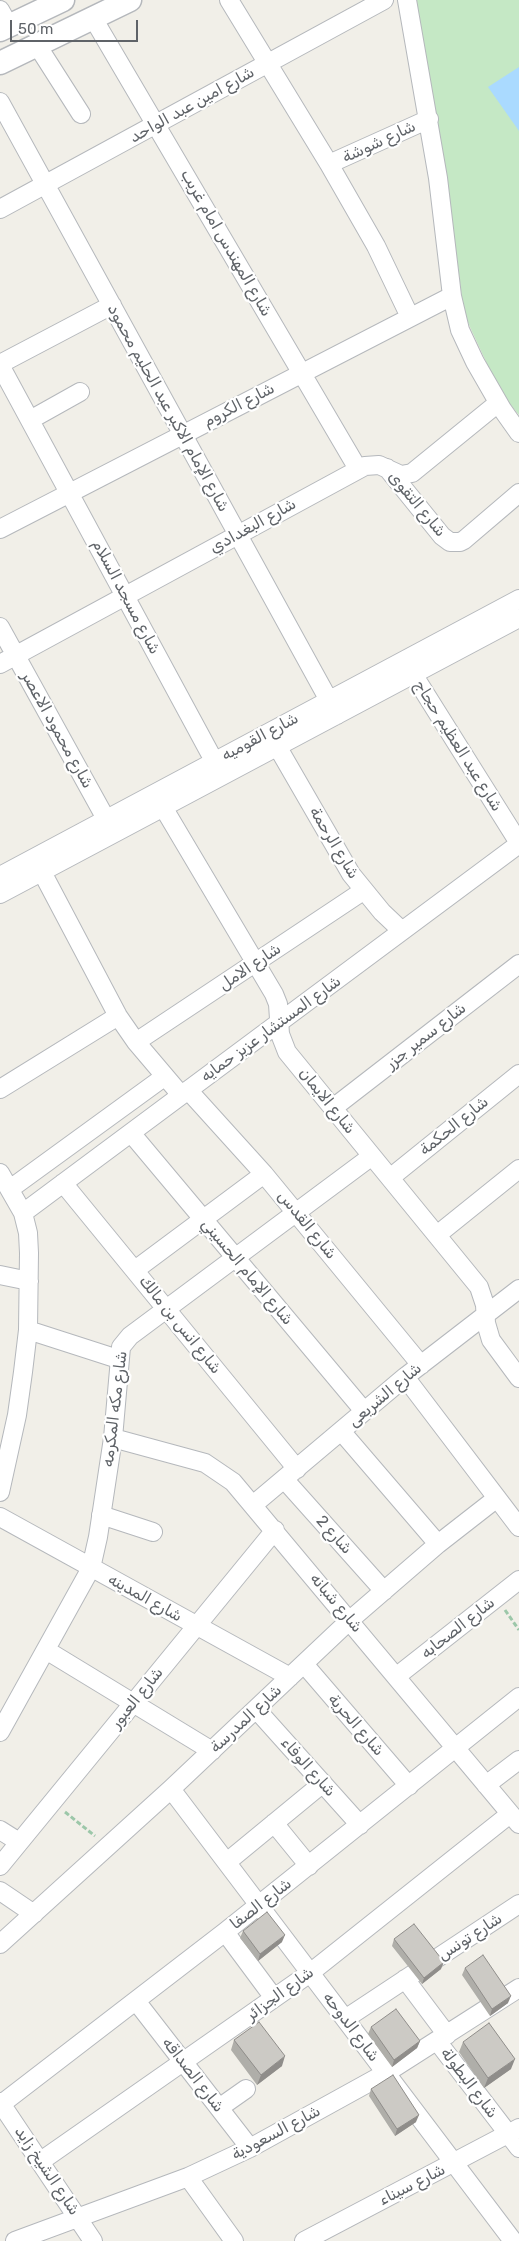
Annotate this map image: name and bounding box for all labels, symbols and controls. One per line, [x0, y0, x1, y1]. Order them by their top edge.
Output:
scale bar [12, 10, 140, 42]
text: 50 m [18, 20, 53, 38]
street label: شارع امين عبد الواحد [126, 63, 258, 147]
street label: شارع شوشة [339, 117, 419, 167]
street label: شارع المهندس امام غريب [176, 166, 276, 320]
street label: شارع الإمام الاكبر عبد الحليم محمود [103, 301, 233, 515]
street label: شارع الكروم [200, 379, 278, 431]
street label: شارع التقوى [384, 467, 450, 541]
street label: شارع البغدادي [206, 494, 300, 558]
street label: شارع مسجد السلام [88, 537, 164, 657]
street label: شارع محمود الاعصر [17, 668, 97, 792]
street label: شارع عبد العظيم حجاج [410, 677, 506, 815]
street label: شارع القوميه [218, 709, 302, 765]
street label: شارع الرحمة [305, 804, 363, 882]
street label: شارع الامل [215, 939, 285, 995]
street label: شارع المستشار عزيز حمايه [197, 972, 345, 1086]
street label: شارع سمير جزر [382, 999, 470, 1073]
street label: شارع الايمان [295, 1064, 359, 1138]
street label: شارع الحكمة [416, 1092, 492, 1160]
street label: شارع القدس [273, 1187, 341, 1263]
street label: شارع الإمام الحسيني [197, 1215, 297, 1329]
street label: شارع انس بن مالك [135, 1272, 225, 1378]
street label: شارع مكه المكرمه [98, 1350, 132, 1468]
street label: شارع الشريعى [344, 1359, 426, 1431]
street label: شارع 2 [312, 1512, 356, 1558]
street label: شارع شبانه [306, 1569, 366, 1637]
street label: شارع المدينه [104, 1570, 186, 1626]
street label: شارع الصحابه [417, 1593, 499, 1663]
street label: شارع العبور [107, 1664, 167, 1732]
street label: شارع المدرسة [206, 1681, 286, 1757]
street label: شارع الحرية [324, 1690, 388, 1760]
street label: شارع الوفاء [276, 1733, 340, 1801]
street label: شارع الصفا [227, 1874, 295, 1934]
street label: شارع تونس [434, 1909, 506, 1965]
street label: شارع الجزائر [242, 1963, 318, 2025]
street label: شارع الدوحه [319, 1988, 383, 2066]
street label: شارع الصداقه [158, 2034, 228, 2116]
street label: شارع البطولة [436, 2044, 502, 2122]
street label: شارع السعودية [228, 2102, 324, 2164]
street label: شارع الشيخ زايد [10, 2123, 84, 2219]
street label: شارع سيناء [375, 2160, 449, 2210]

